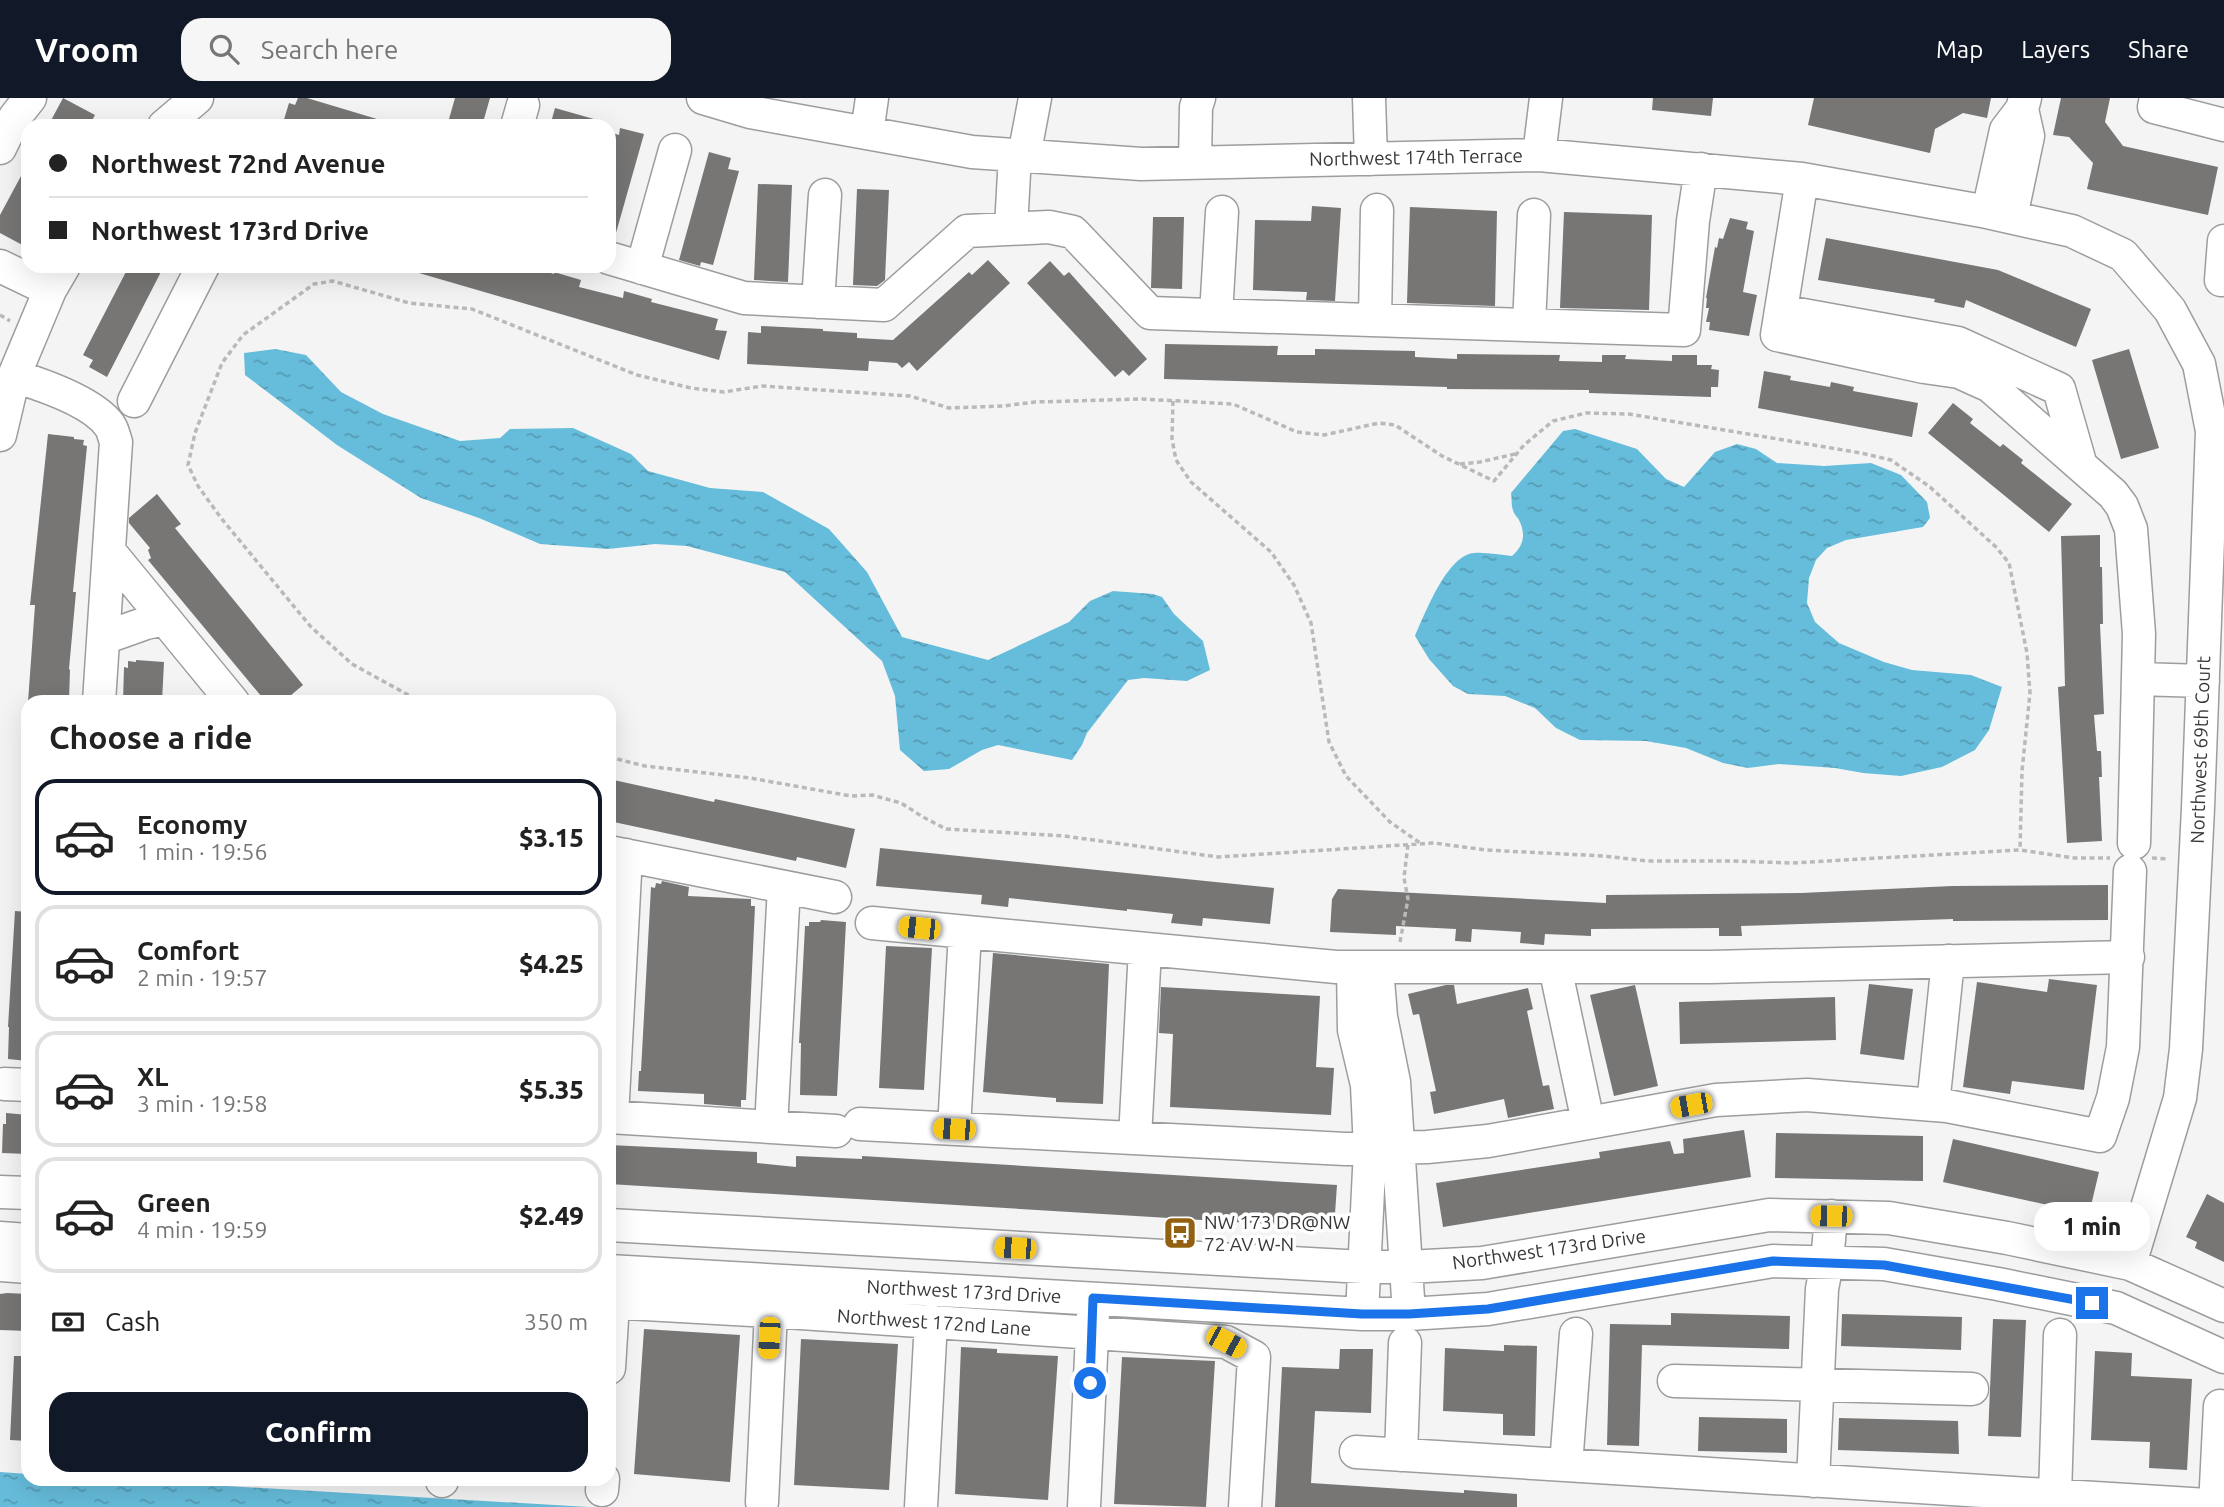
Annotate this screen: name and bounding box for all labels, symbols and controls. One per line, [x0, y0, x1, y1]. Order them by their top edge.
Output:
search box [181, 18, 671, 81]
icon: search [205, 30, 243, 68]
text: Vroom [35, 31, 139, 68]
text: Search here [261, 35, 398, 64]
text: Map [1936, 36, 1983, 63]
text: Layers [2021, 36, 2090, 63]
text: Share [2128, 36, 2189, 63]
street label: Northwest 174th Terrace [1309, 144, 1523, 170]
text: Northwest 72nd Avenue [91, 149, 385, 178]
text: Northwest 173rd Drive [91, 216, 369, 245]
street label: Northwest 69th Court [2186, 655, 2214, 844]
text: Choose a ride [49, 719, 252, 755]
icon: car [53, 806, 116, 869]
text: Economy [137, 810, 247, 839]
text: $3.15 [519, 823, 584, 852]
text: 1 min · 19:56 [137, 839, 268, 864]
car [898, 915, 941, 941]
icon: car [53, 932, 116, 995]
text: Comfort [137, 936, 240, 965]
text: $4.25 [519, 949, 584, 978]
text: 2 min · 19:57 [137, 965, 268, 990]
icon: car [53, 1058, 116, 1121]
text: XL [137, 1062, 168, 1091]
text: $5.35 [519, 1075, 584, 1104]
text: 3 min · 19:58 [137, 1091, 268, 1116]
car [1669, 1091, 1714, 1119]
car [933, 1117, 976, 1141]
icon: car [53, 1184, 116, 1247]
text: Green [137, 1188, 211, 1217]
text: $2.49 [519, 1201, 584, 1230]
callout: 1 min [2034, 1202, 2150, 1250]
car [1810, 1205, 1853, 1227]
place label: NW 173 DR@NW 72 AV W-N [1204, 1211, 1350, 1255]
bus stop icon: NW 173 DR@NW 72 AV W-N [1161, 1214, 1199, 1252]
text: 1 min [2063, 1214, 2121, 1239]
text: 4 min · 19:59 [137, 1217, 268, 1242]
street label: Northwest 173rd Drive [1451, 1225, 1647, 1273]
car [994, 1236, 1037, 1260]
street label: Northwest 173rd Drive [866, 1275, 1062, 1307]
route end [2076, 1287, 2108, 1319]
icon: cash [49, 1303, 87, 1341]
street label: Northwest 172nd Lane [836, 1304, 1032, 1340]
text: Cash [105, 1307, 160, 1336]
text: 350 m [524, 1309, 588, 1334]
car [758, 1316, 781, 1360]
car [1203, 1323, 1250, 1361]
route start [1074, 1367, 1106, 1399]
button: Confirm [49, 1392, 588, 1472]

